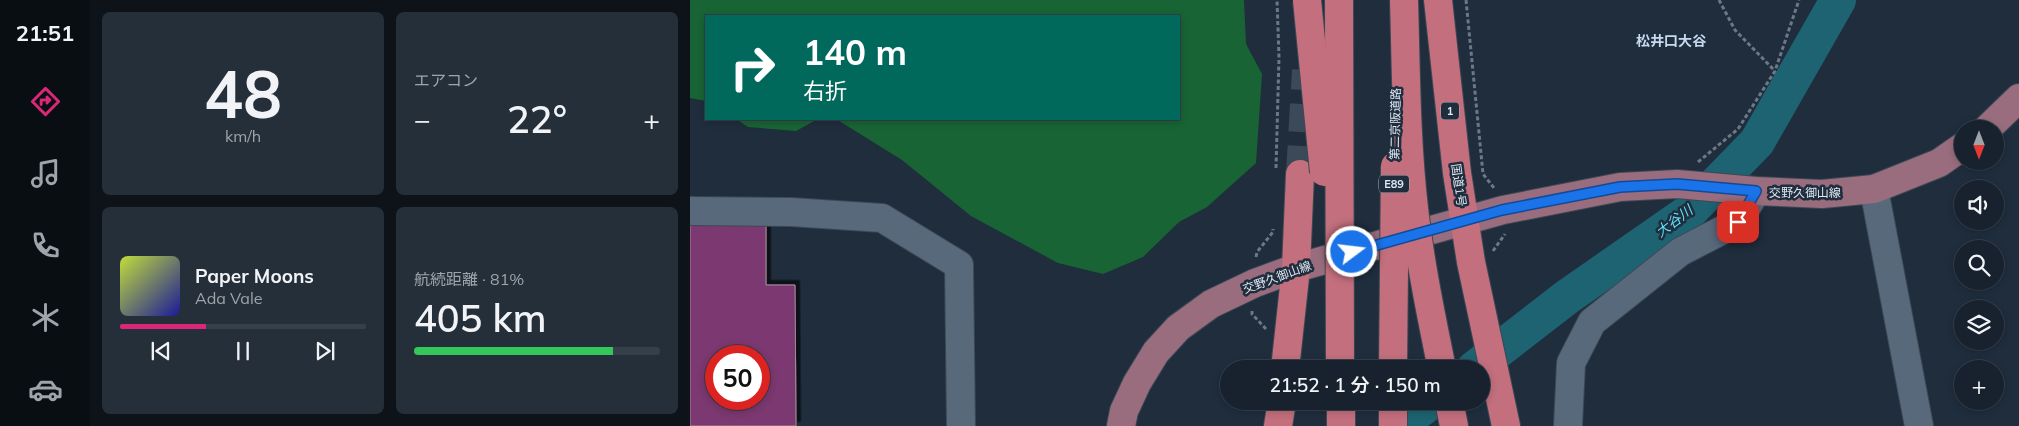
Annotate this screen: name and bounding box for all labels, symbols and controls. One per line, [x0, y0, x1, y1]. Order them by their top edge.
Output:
text: 21:51 [16, 19, 74, 47]
text: 140 m [803, 30, 907, 74]
district label: 松井口大谷 [1636, 32, 1707, 50]
icon: right [720, 35, 785, 100]
text: 48 [204, 53, 282, 134]
text: エアコン [414, 70, 478, 90]
text: 右折 [803, 77, 847, 105]
icon: directions [28, 84, 63, 119]
street label: 第二京阪道路 [1387, 88, 1403, 160]
text: 22° [507, 95, 567, 143]
text: − [414, 102, 431, 137]
text: + [643, 102, 660, 137]
road number: 1 [1441, 102, 1459, 120]
north arrow [1954, 120, 2004, 170]
map controls [1954, 120, 2004, 410]
text: km/h [225, 126, 261, 146]
icon: music [28, 156, 63, 191]
street label: 国道1号 [1449, 163, 1469, 207]
road number: E89 [1379, 175, 1409, 192]
button: sound [1954, 180, 2004, 230]
street label: 交野久御山線 [1769, 185, 1841, 200]
water label: 大谷川 [1652, 200, 1698, 241]
pin [1717, 201, 1759, 243]
icon: arrive [1724, 208, 1752, 236]
position arrow [1325, 225, 1377, 277]
icon: phone [28, 228, 63, 263]
button: search [1954, 240, 2004, 290]
street label: 交野久御山線 [1241, 258, 1313, 296]
text: Paper Moons [195, 264, 314, 288]
text: 航続距離 · 81% [414, 269, 524, 289]
text: Ada Vale [195, 288, 262, 308]
text: 405 km [414, 294, 547, 342]
icon: climate [28, 300, 63, 335]
button: layers [1954, 300, 2004, 350]
icon: previous [147, 337, 175, 365]
icon: pause [229, 337, 257, 365]
icon: next [311, 337, 339, 365]
speed limit sign: 50 [705, 345, 770, 410]
button: + [1954, 360, 2004, 410]
icon: car [28, 372, 63, 407]
text: 21:52 · 1 分 · 150 m [1269, 373, 1441, 397]

